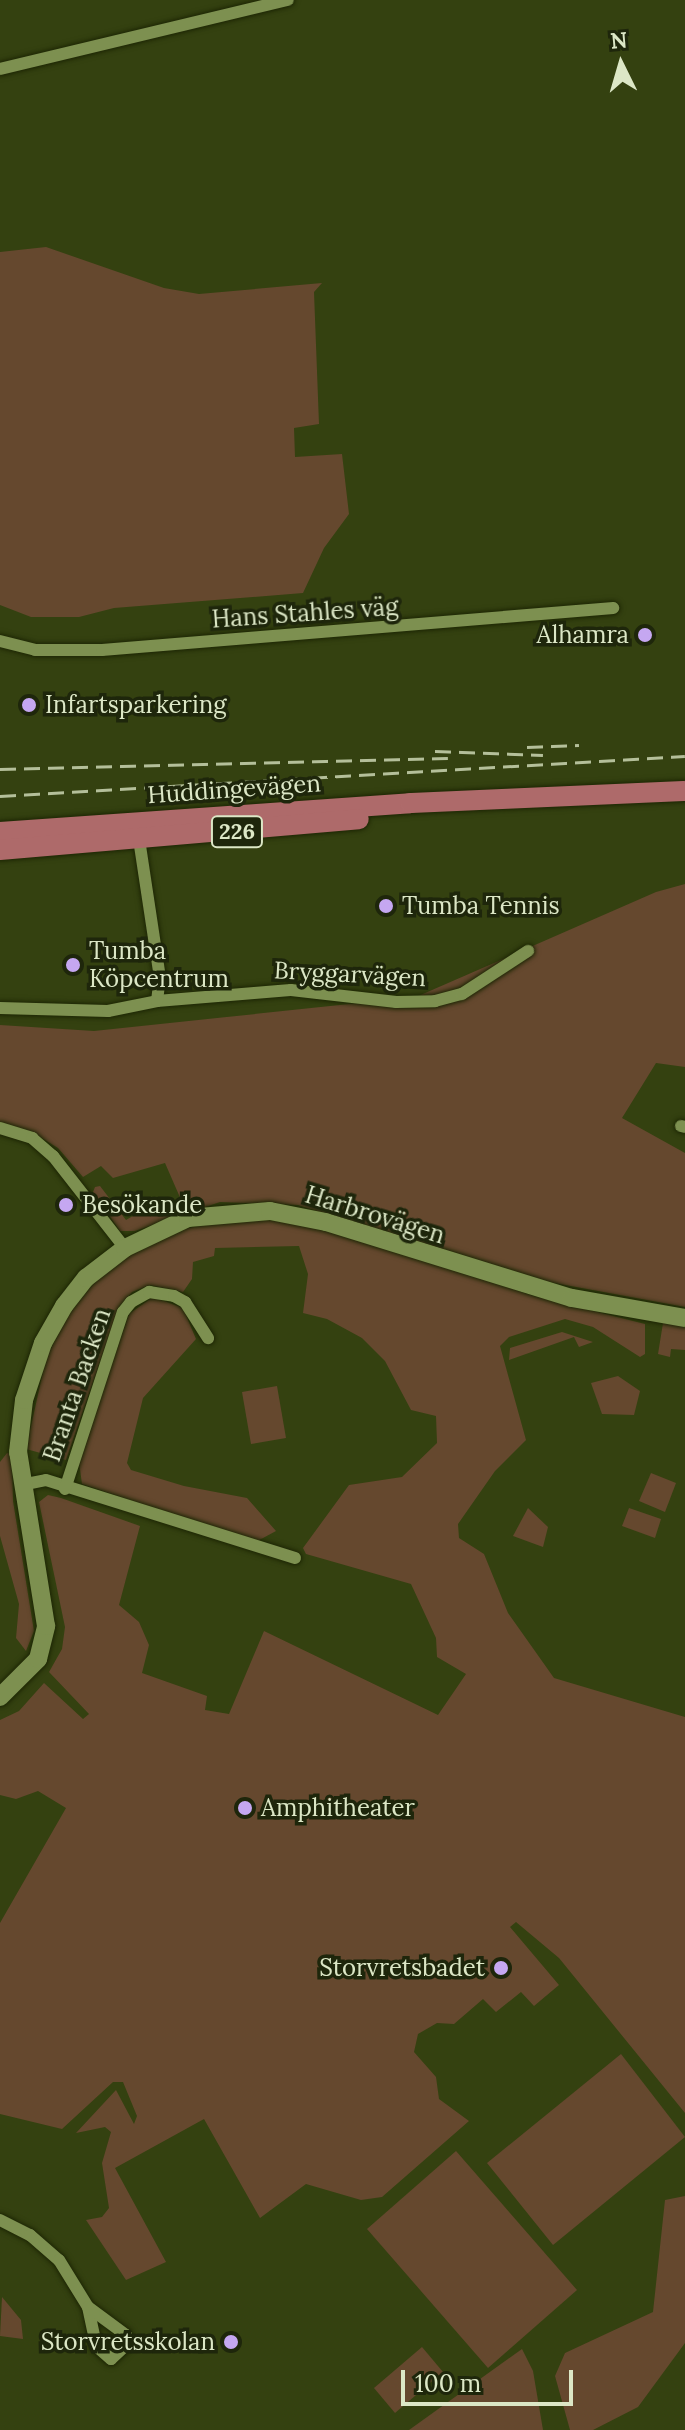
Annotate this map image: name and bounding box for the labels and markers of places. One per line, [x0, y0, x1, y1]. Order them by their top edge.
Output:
place label: Alhamra [537, 621, 629, 649]
marker: Alhamra [636, 626, 654, 644]
place label: Infartsparkering [45, 691, 227, 719]
marker: Infartsparkering [20, 696, 38, 714]
place label: Tumba Tennis [402, 892, 560, 920]
marker: Tumba Tennis [377, 897, 395, 915]
place label: Tumba Köpcentrum [89, 937, 229, 993]
marker: Tumba Köpcentrum [64, 956, 82, 974]
place label: Besökande [82, 1191, 202, 1219]
marker: Besökande [57, 1196, 75, 1214]
place label: Amphitheater [261, 1794, 415, 1822]
marker: Amphitheater [236, 1799, 254, 1817]
place label: Storvretsbadet [319, 1954, 485, 1982]
marker: Storvretsbadet [492, 1959, 510, 1977]
place label: Storvretsskolan [41, 2328, 215, 2356]
marker: Storvretsskolan [222, 2333, 240, 2351]

